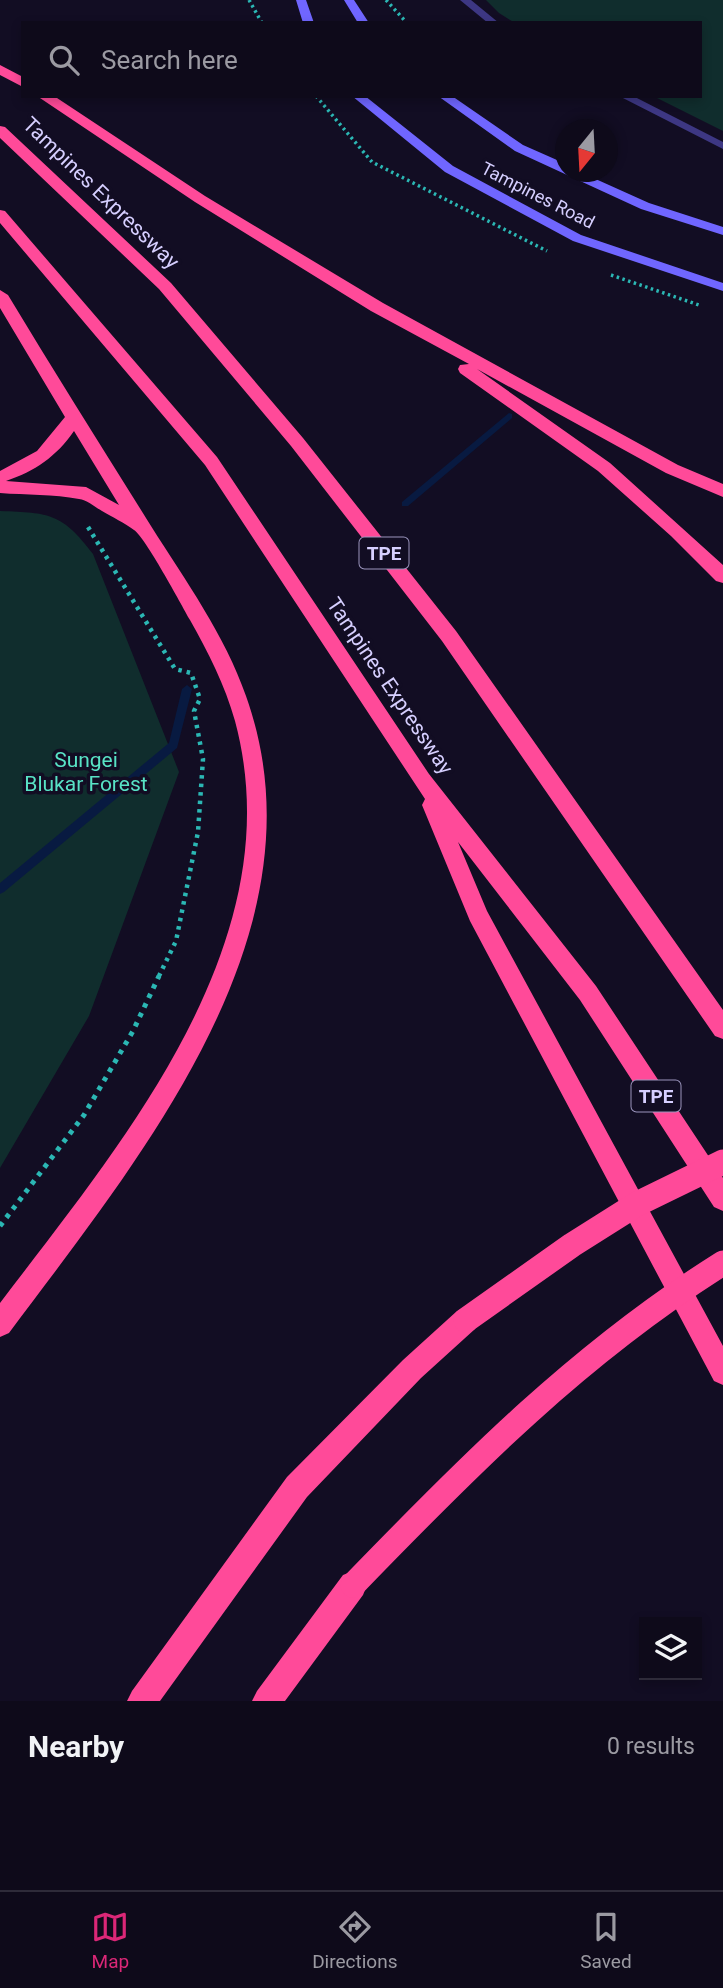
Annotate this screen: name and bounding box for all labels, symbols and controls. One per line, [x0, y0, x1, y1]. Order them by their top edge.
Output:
search box [21, 21, 702, 98]
icon: search [45, 41, 83, 79]
text: Search here [101, 45, 238, 75]
street label: Tampines Expressway [18, 112, 184, 274]
north arrow [555, 119, 618, 182]
street label: Tampines Road [478, 157, 598, 233]
road number: TPE [360, 538, 408, 568]
street label: Tampines Expressway [322, 593, 458, 779]
park label: Sungei Blukar Forest [24, 748, 148, 796]
road number: TPE [632, 1080, 680, 1112]
map controls [639, 1617, 702, 1680]
button: layers [639, 1617, 702, 1680]
text: Nearby [28, 1729, 124, 1764]
text: 0 results [607, 1733, 695, 1760]
tab: Map [91, 1908, 129, 1973]
tab: Directions [312, 1908, 397, 1973]
tab: Saved [580, 1908, 632, 1973]

